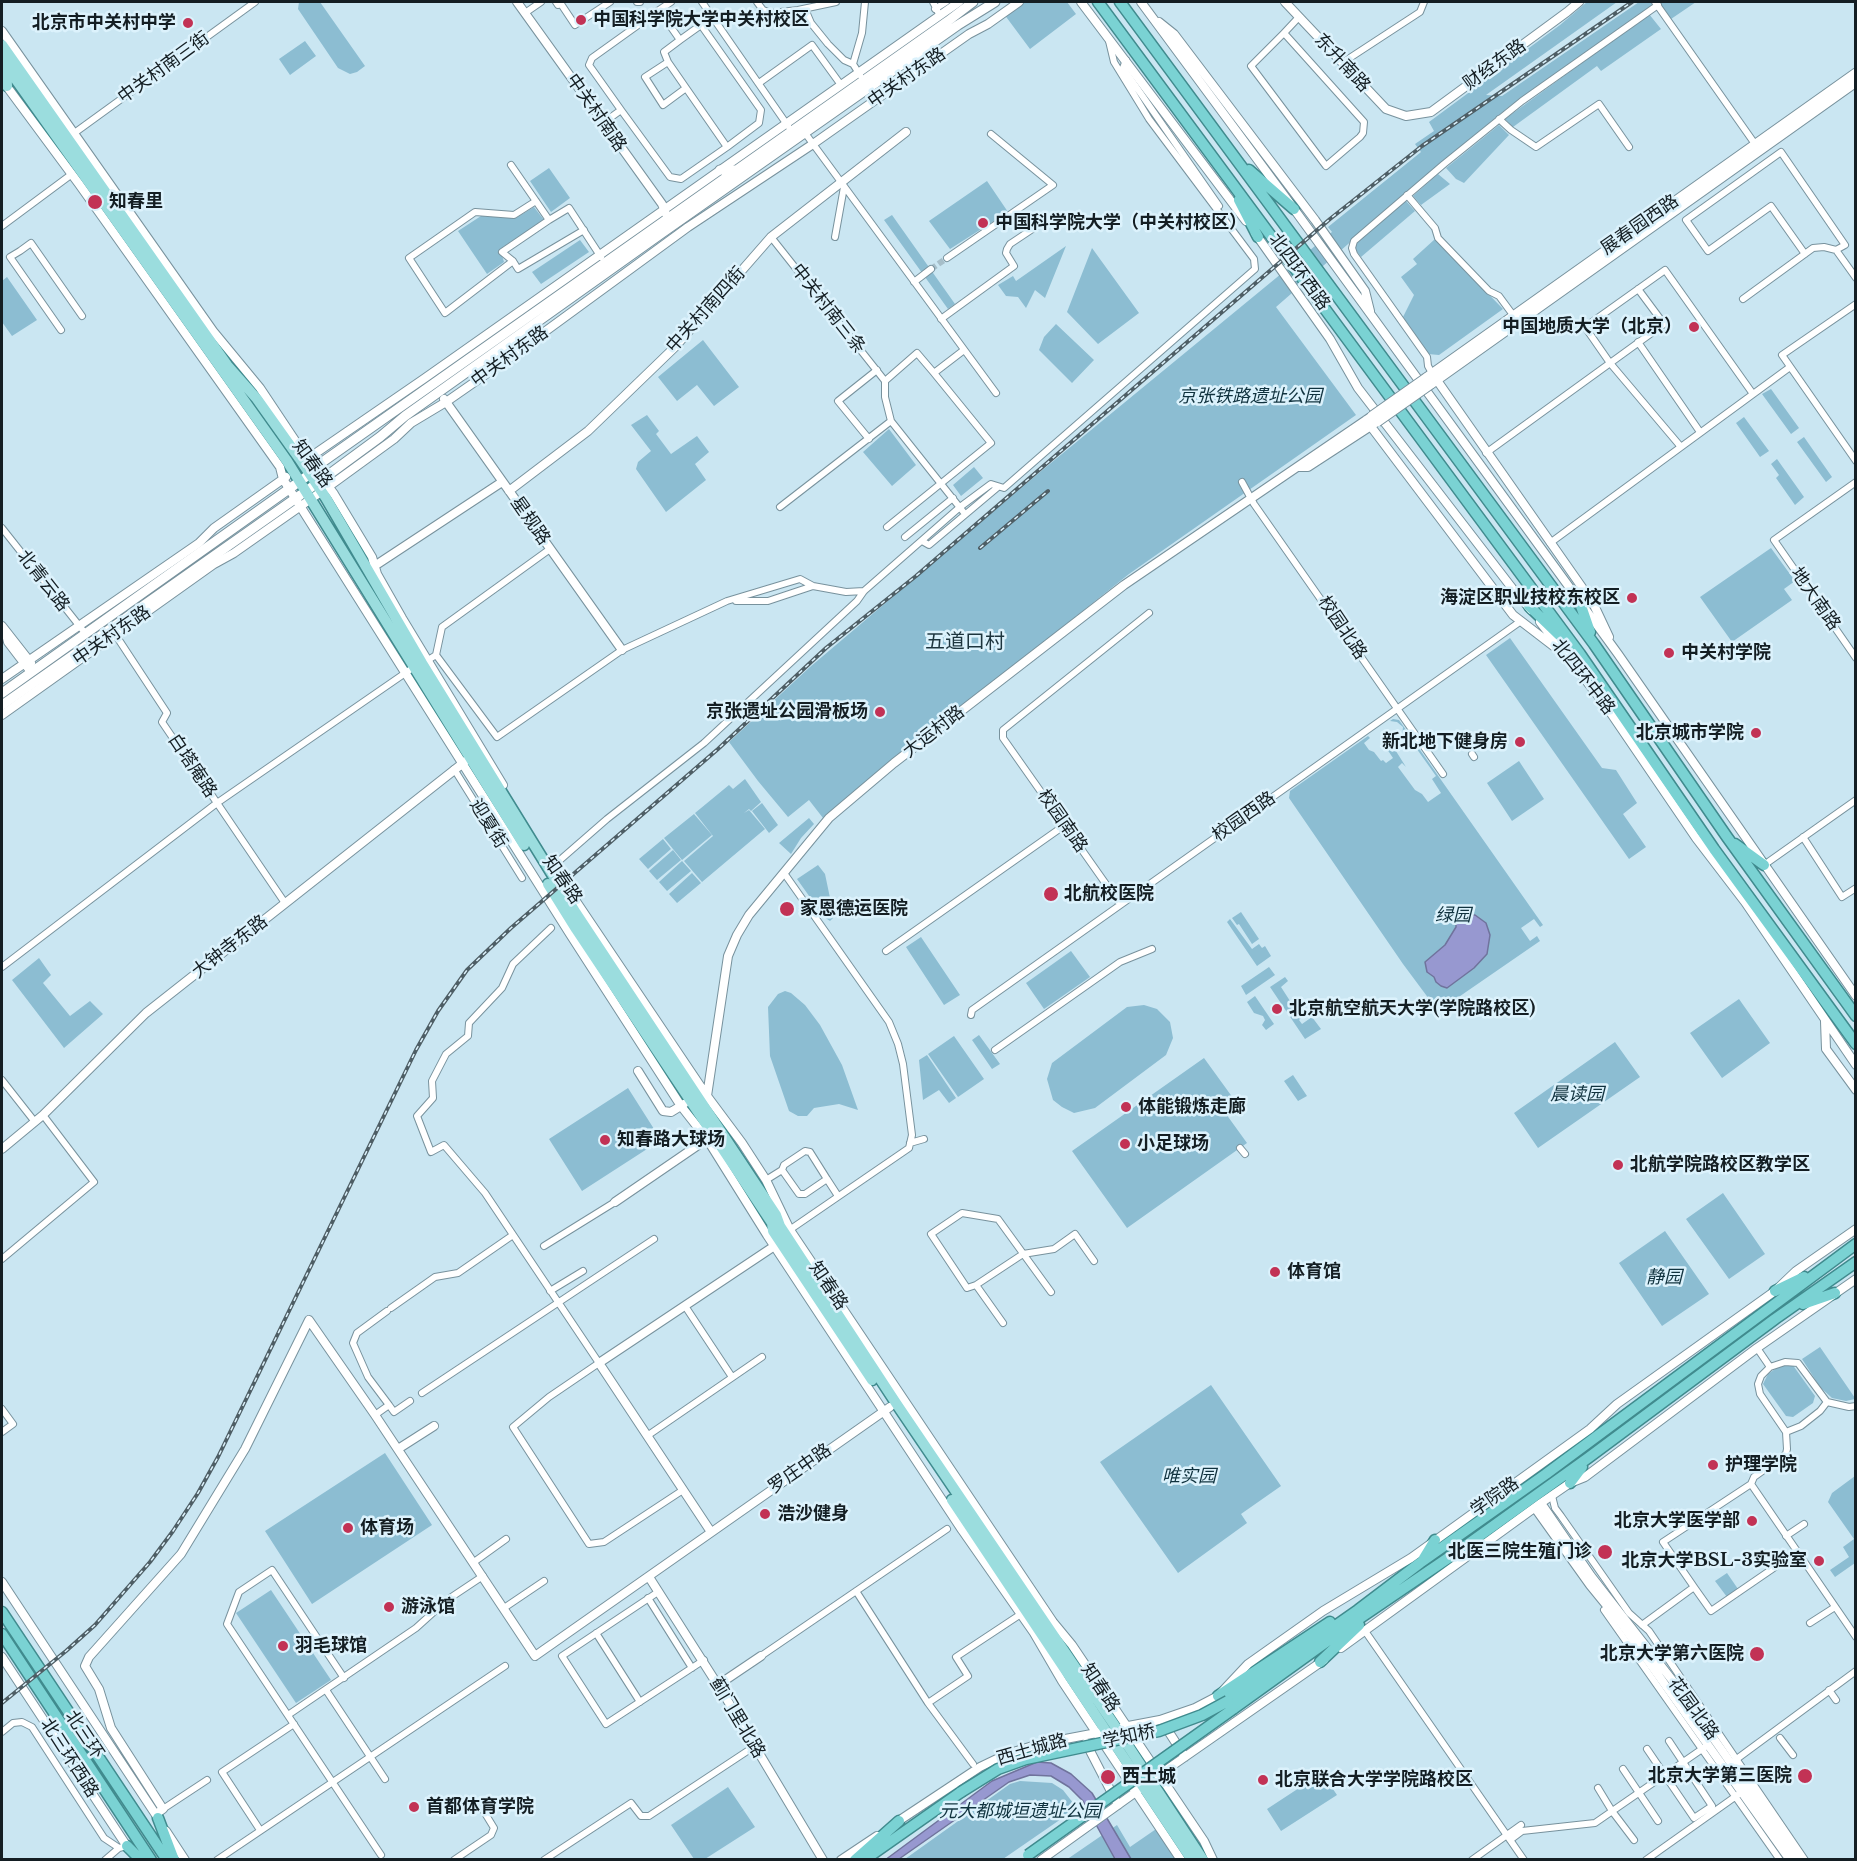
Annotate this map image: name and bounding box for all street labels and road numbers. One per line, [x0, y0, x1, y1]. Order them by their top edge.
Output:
street label: 中关村南三街 [114, 28, 214, 108]
street label: 东升南路 [1310, 29, 1374, 97]
street label: 财经东路 [1460, 35, 1530, 95]
street label: 中关村东路 [864, 43, 950, 113]
street label: 中关村南路 [561, 70, 631, 156]
street label: 展春园西路 [1597, 190, 1683, 260]
street label: 北四环西路 [1264, 229, 1334, 315]
street label: 中关村南三条 [786, 260, 870, 358]
street label: 中关村南四街 [662, 263, 750, 357]
street label: 中关村东路 [467, 322, 553, 392]
street label: 知春路 [287, 436, 337, 492]
street label: 星规路 [506, 493, 554, 549]
street label: 北青云路 [12, 546, 74, 616]
street label: 地大南路 [1786, 563, 1844, 635]
street label: 校园北路 [1313, 592, 1371, 664]
street label: 中关村东路 [69, 601, 155, 671]
street label: 北四环中路 [1547, 635, 1619, 719]
street label: 大运村路 [899, 701, 969, 763]
street label: 白塔庵路 [163, 730, 221, 802]
street label: 校园南路 [1033, 785, 1091, 857]
street label: 校园西路 [1208, 788, 1280, 846]
street label: 迎夏街 [465, 795, 511, 853]
street label: 知春路 [538, 852, 586, 908]
street label: 大钟寺东路 [188, 911, 272, 983]
street label: 知春路 [804, 1258, 852, 1314]
street label: 罗庄中路 [764, 1440, 836, 1498]
street label: 学院路 [1467, 1473, 1523, 1521]
street label: 知春路 [1076, 1660, 1124, 1716]
street label: 蓟门里北路 [705, 1674, 769, 1762]
street label: 花园北路 [1663, 1674, 1723, 1744]
street label: 北三环 [60, 1707, 108, 1763]
street label: 北三环西路 [35, 1714, 103, 1802]
street label: 学知桥 [1100, 1721, 1158, 1753]
street label: 西土城路 [994, 1730, 1070, 1770]

